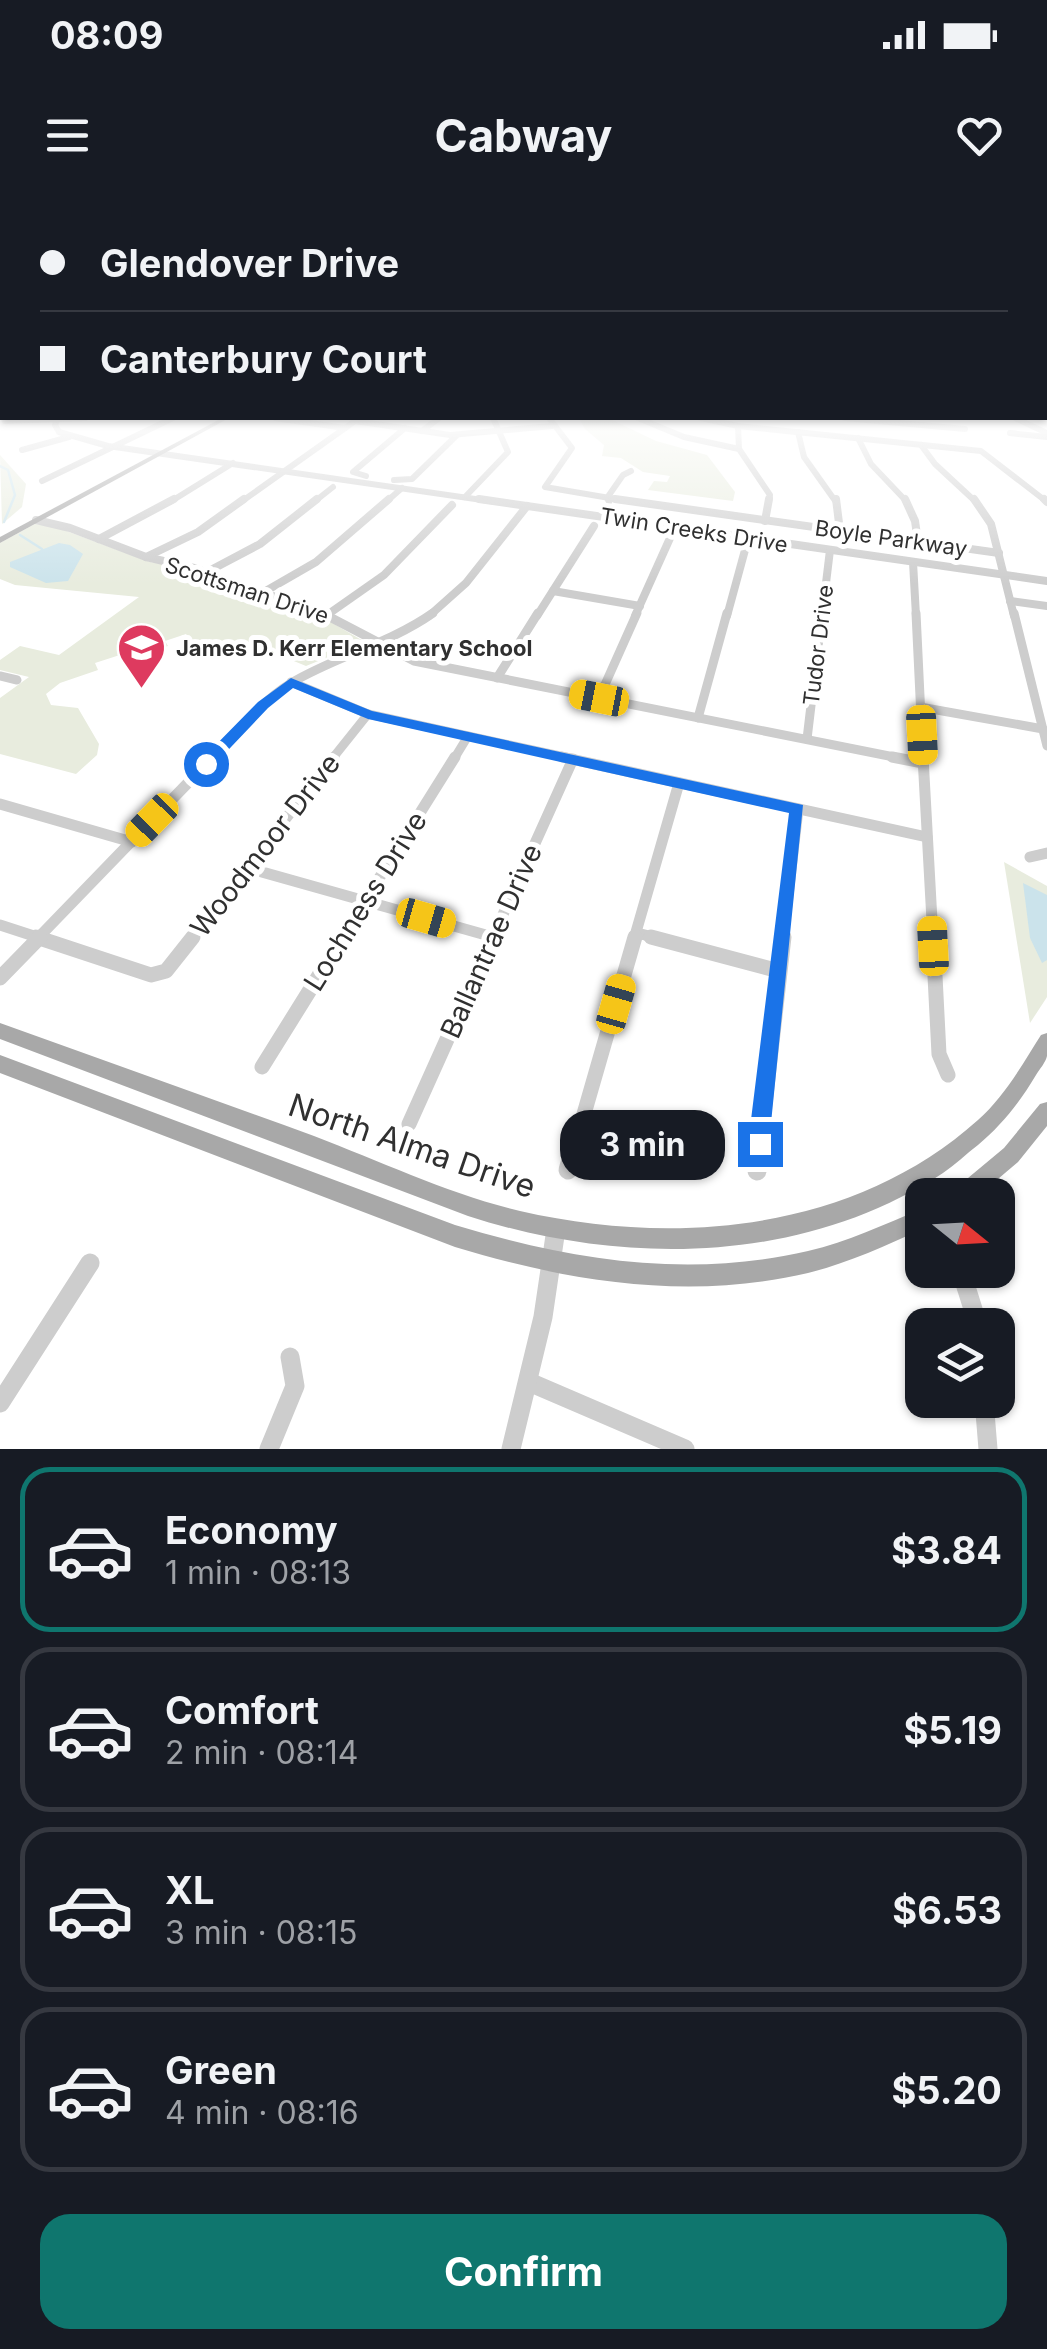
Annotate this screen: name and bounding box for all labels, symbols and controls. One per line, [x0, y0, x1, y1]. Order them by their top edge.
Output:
text: 08:09 [50, 12, 163, 58]
icon: menu [40, 108, 95, 163]
text: Cabway [435, 108, 612, 163]
icon: heart [952, 108, 1007, 163]
text: Glendover Drive [100, 240, 399, 286]
text: Canterbury Court [100, 336, 427, 382]
street label: Twin Creeks Drive [598, 502, 790, 558]
street label: Boyle Parkway [813, 514, 969, 562]
street label: Scottsman Drive [162, 551, 332, 629]
street label: Tudor Drive [798, 583, 838, 707]
school or university icon: James D. Kerr Elementary School [115, 622, 167, 690]
place label: James D. Kerr Elementary School [176, 635, 533, 661]
car [567, 678, 631, 718]
car [905, 704, 939, 766]
route start [184, 742, 229, 787]
street label: Woodmoor Drive [183, 747, 347, 943]
car [120, 788, 184, 852]
street label: Lochness Drive [296, 805, 434, 997]
street label: Ballantrae Drive [433, 839, 549, 1043]
car [393, 895, 459, 941]
car [916, 915, 950, 977]
car [593, 971, 639, 1037]
street label: North Alma Drive [284, 1085, 541, 1206]
callout: 3 min [560, 1109, 725, 1179]
route end [738, 1122, 783, 1167]
text: 3 min [599, 1125, 686, 1164]
north arrow [905, 1178, 1015, 1288]
map controls [905, 1178, 1015, 1418]
button: layers [905, 1308, 1015, 1418]
icon: car [45, 1505, 135, 1595]
text: Economy [165, 1507, 338, 1553]
text: $3.84 [891, 1527, 1002, 1573]
text: 1 min · 08:13 [165, 1553, 351, 1592]
icon: car [45, 1685, 135, 1775]
text: Comfort [165, 1687, 319, 1733]
text: $5.19 [903, 1707, 1002, 1753]
text: 2 min · 08:14 [165, 1733, 358, 1772]
icon: car [45, 1865, 135, 1955]
text: XL [165, 1867, 215, 1913]
text: $6.53 [892, 1887, 1002, 1933]
text: 3 min · 08:15 [165, 1913, 357, 1952]
icon: car [45, 2045, 135, 2135]
text: Green [165, 2047, 277, 2093]
text: $5.20 [891, 2067, 1002, 2113]
text: 4 min · 08:16 [165, 2093, 359, 2132]
button: Confirm [40, 2214, 1007, 2329]

